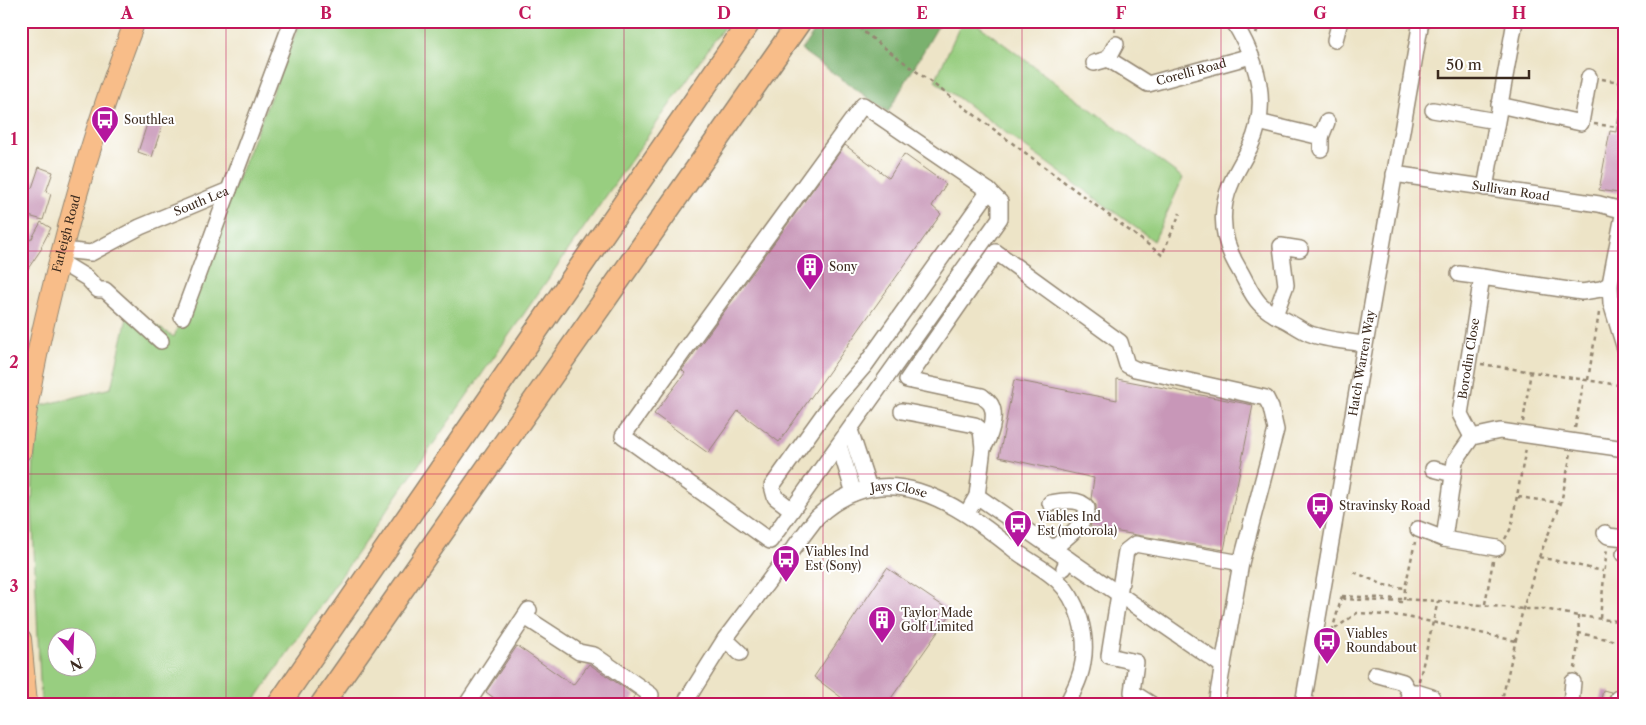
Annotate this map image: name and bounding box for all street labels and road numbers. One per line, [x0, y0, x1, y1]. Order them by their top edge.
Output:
street label: Corelli Road [1154, 55, 1228, 88]
street label: Sullivan Road [1471, 178, 1551, 204]
street label: South Lea [171, 183, 231, 219]
street label: Farleigh Road [49, 193, 84, 274]
street label: Hatch Warren Way [1345, 308, 1378, 417]
street label: Borodin Close [1454, 317, 1482, 400]
street label: Jays Close [867, 478, 930, 501]

